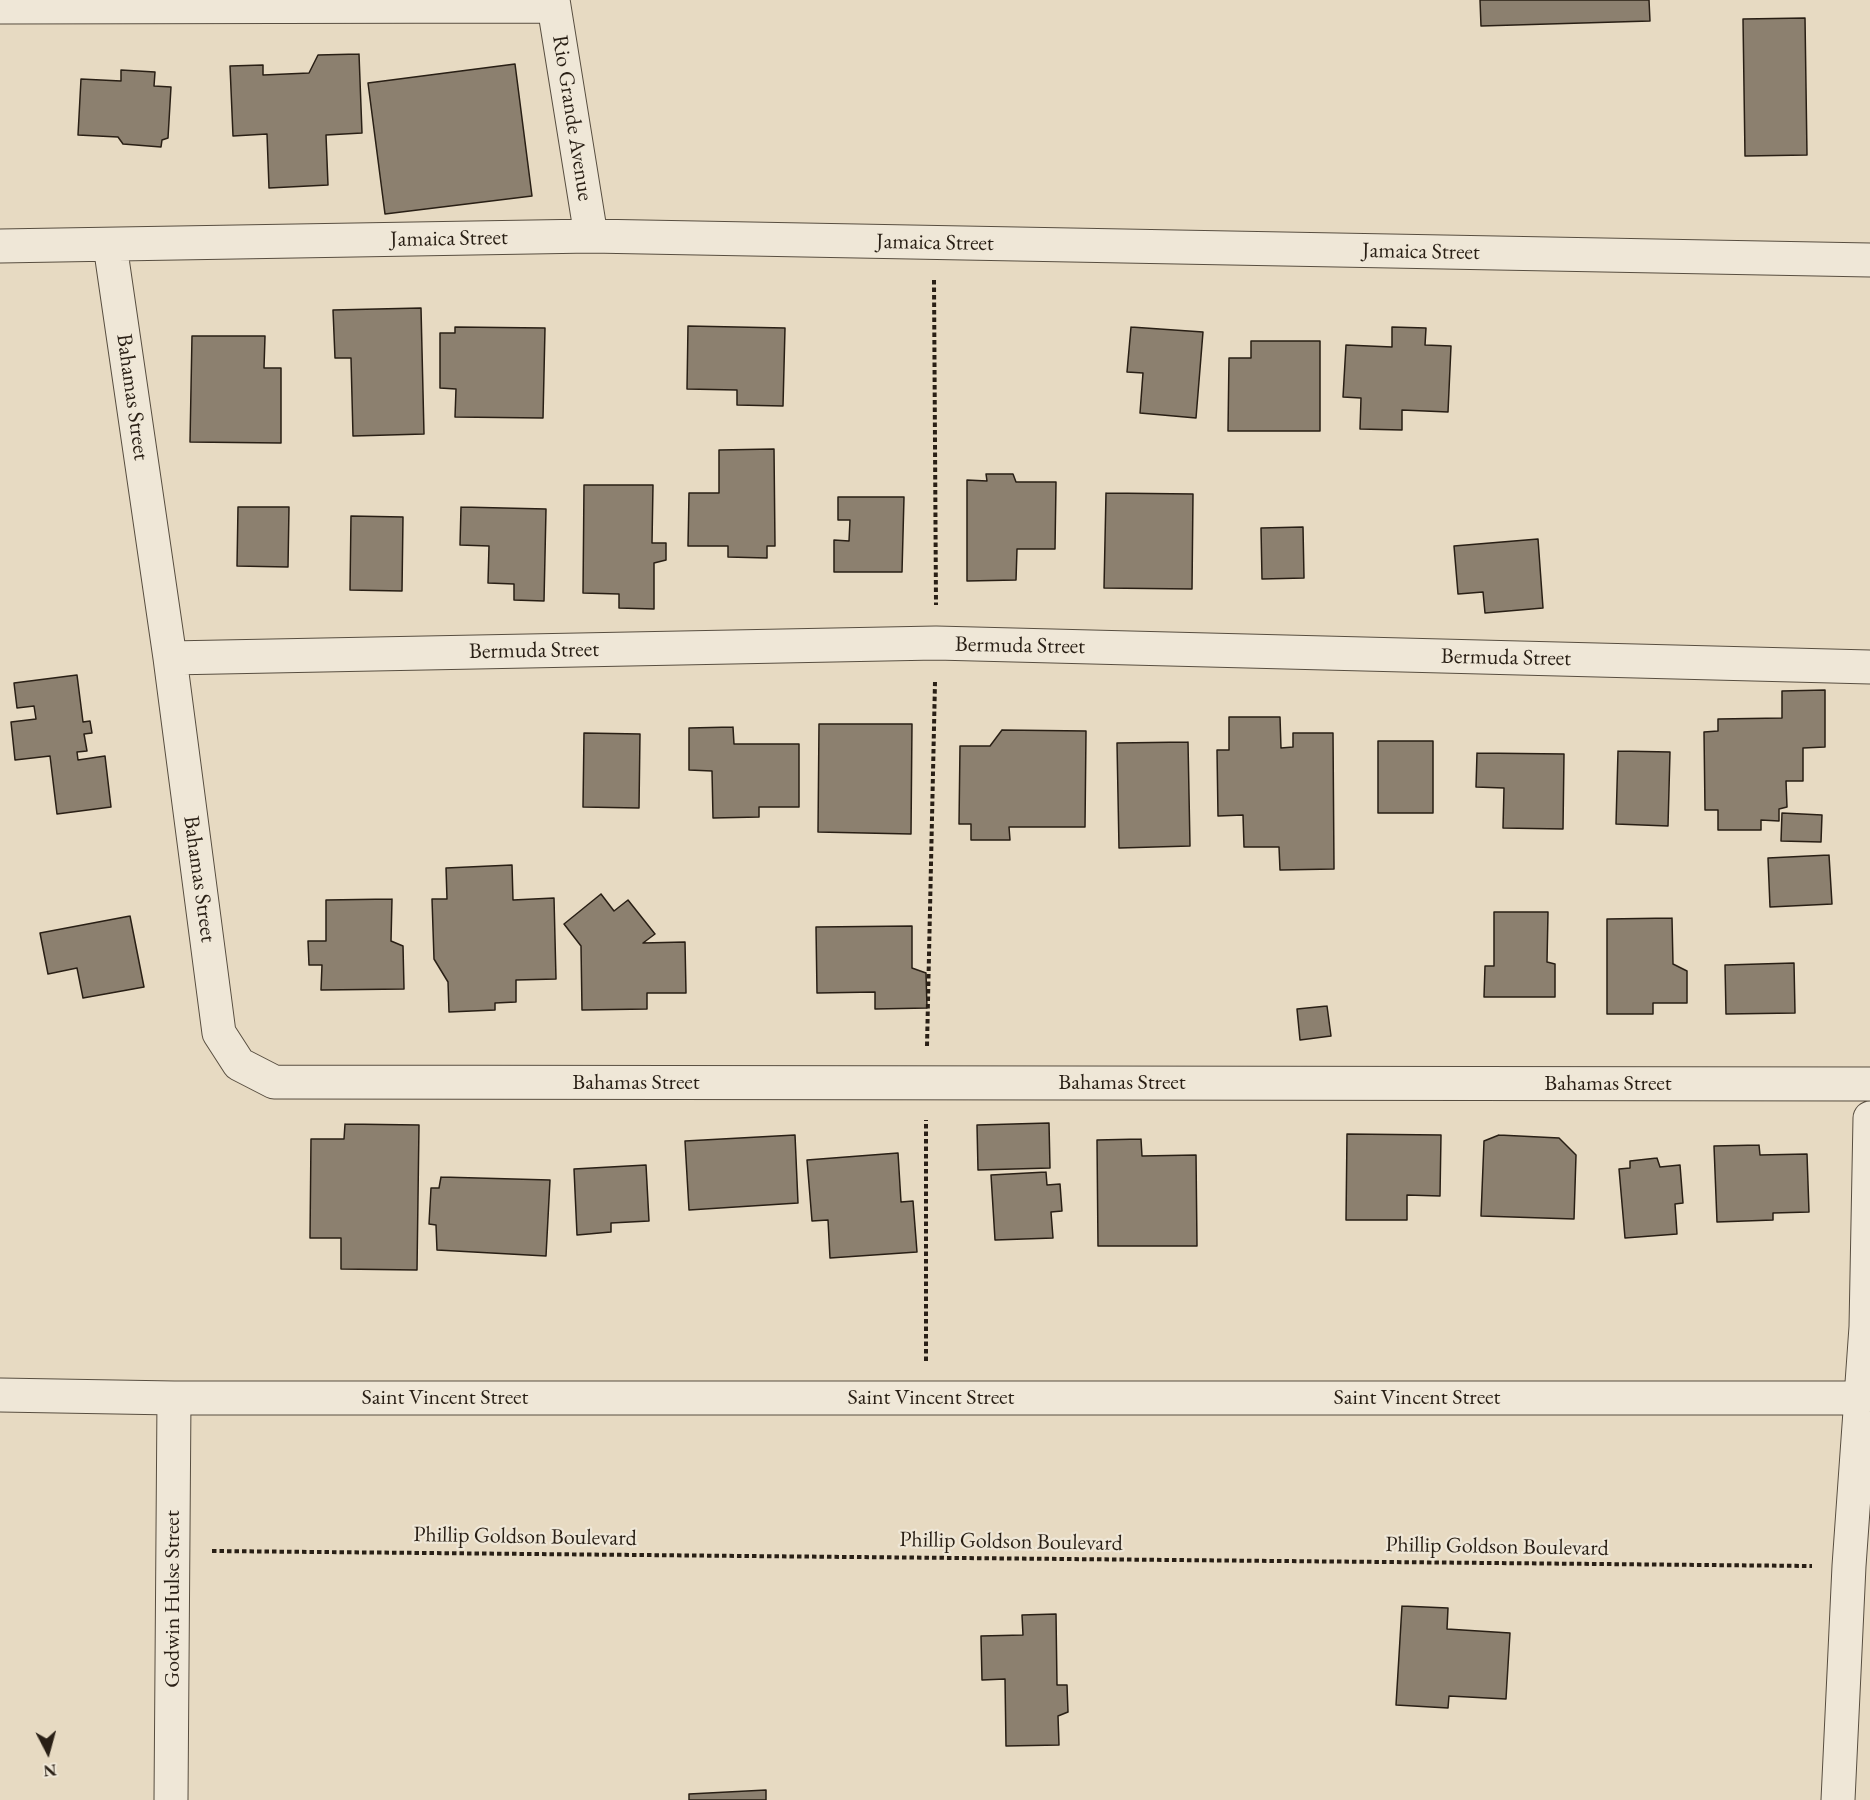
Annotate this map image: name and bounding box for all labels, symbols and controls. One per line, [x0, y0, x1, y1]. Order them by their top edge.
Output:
street label: Rio Grande Avenue [546, 33, 598, 203]
street label: Jamaica Street [390, 225, 508, 253]
street label: Jamaica Street [876, 229, 994, 257]
street label: Jamaica Street [1362, 238, 1480, 266]
street label: Bahamas Street [110, 332, 154, 462]
street label: Bermuda Street [955, 632, 1085, 660]
street label: Bermuda Street [469, 637, 599, 665]
street label: Bermuda Street [1441, 644, 1571, 672]
street label: Bahamas Street [177, 814, 221, 944]
street label: Bahamas Street [572, 1070, 700, 1096]
street label: Bahamas Street [1058, 1070, 1186, 1096]
street label: Bahamas Street [1544, 1071, 1672, 1097]
street label: Saint Vincent Street [361, 1385, 529, 1411]
street label: Saint Vincent Street [847, 1385, 1015, 1411]
street label: Saint Vincent Street [1333, 1385, 1501, 1411]
street label: Godwin Hulse Street [160, 1510, 186, 1688]
street label: Phillip Goldson Boulevard [413, 1522, 637, 1552]
street label: Phillip Goldson Boulevard [899, 1527, 1123, 1557]
street label: Phillip Goldson Boulevard [1385, 1532, 1609, 1562]
north arrow [18, 1722, 78, 1782]
text: N [42, 1759, 57, 1782]

